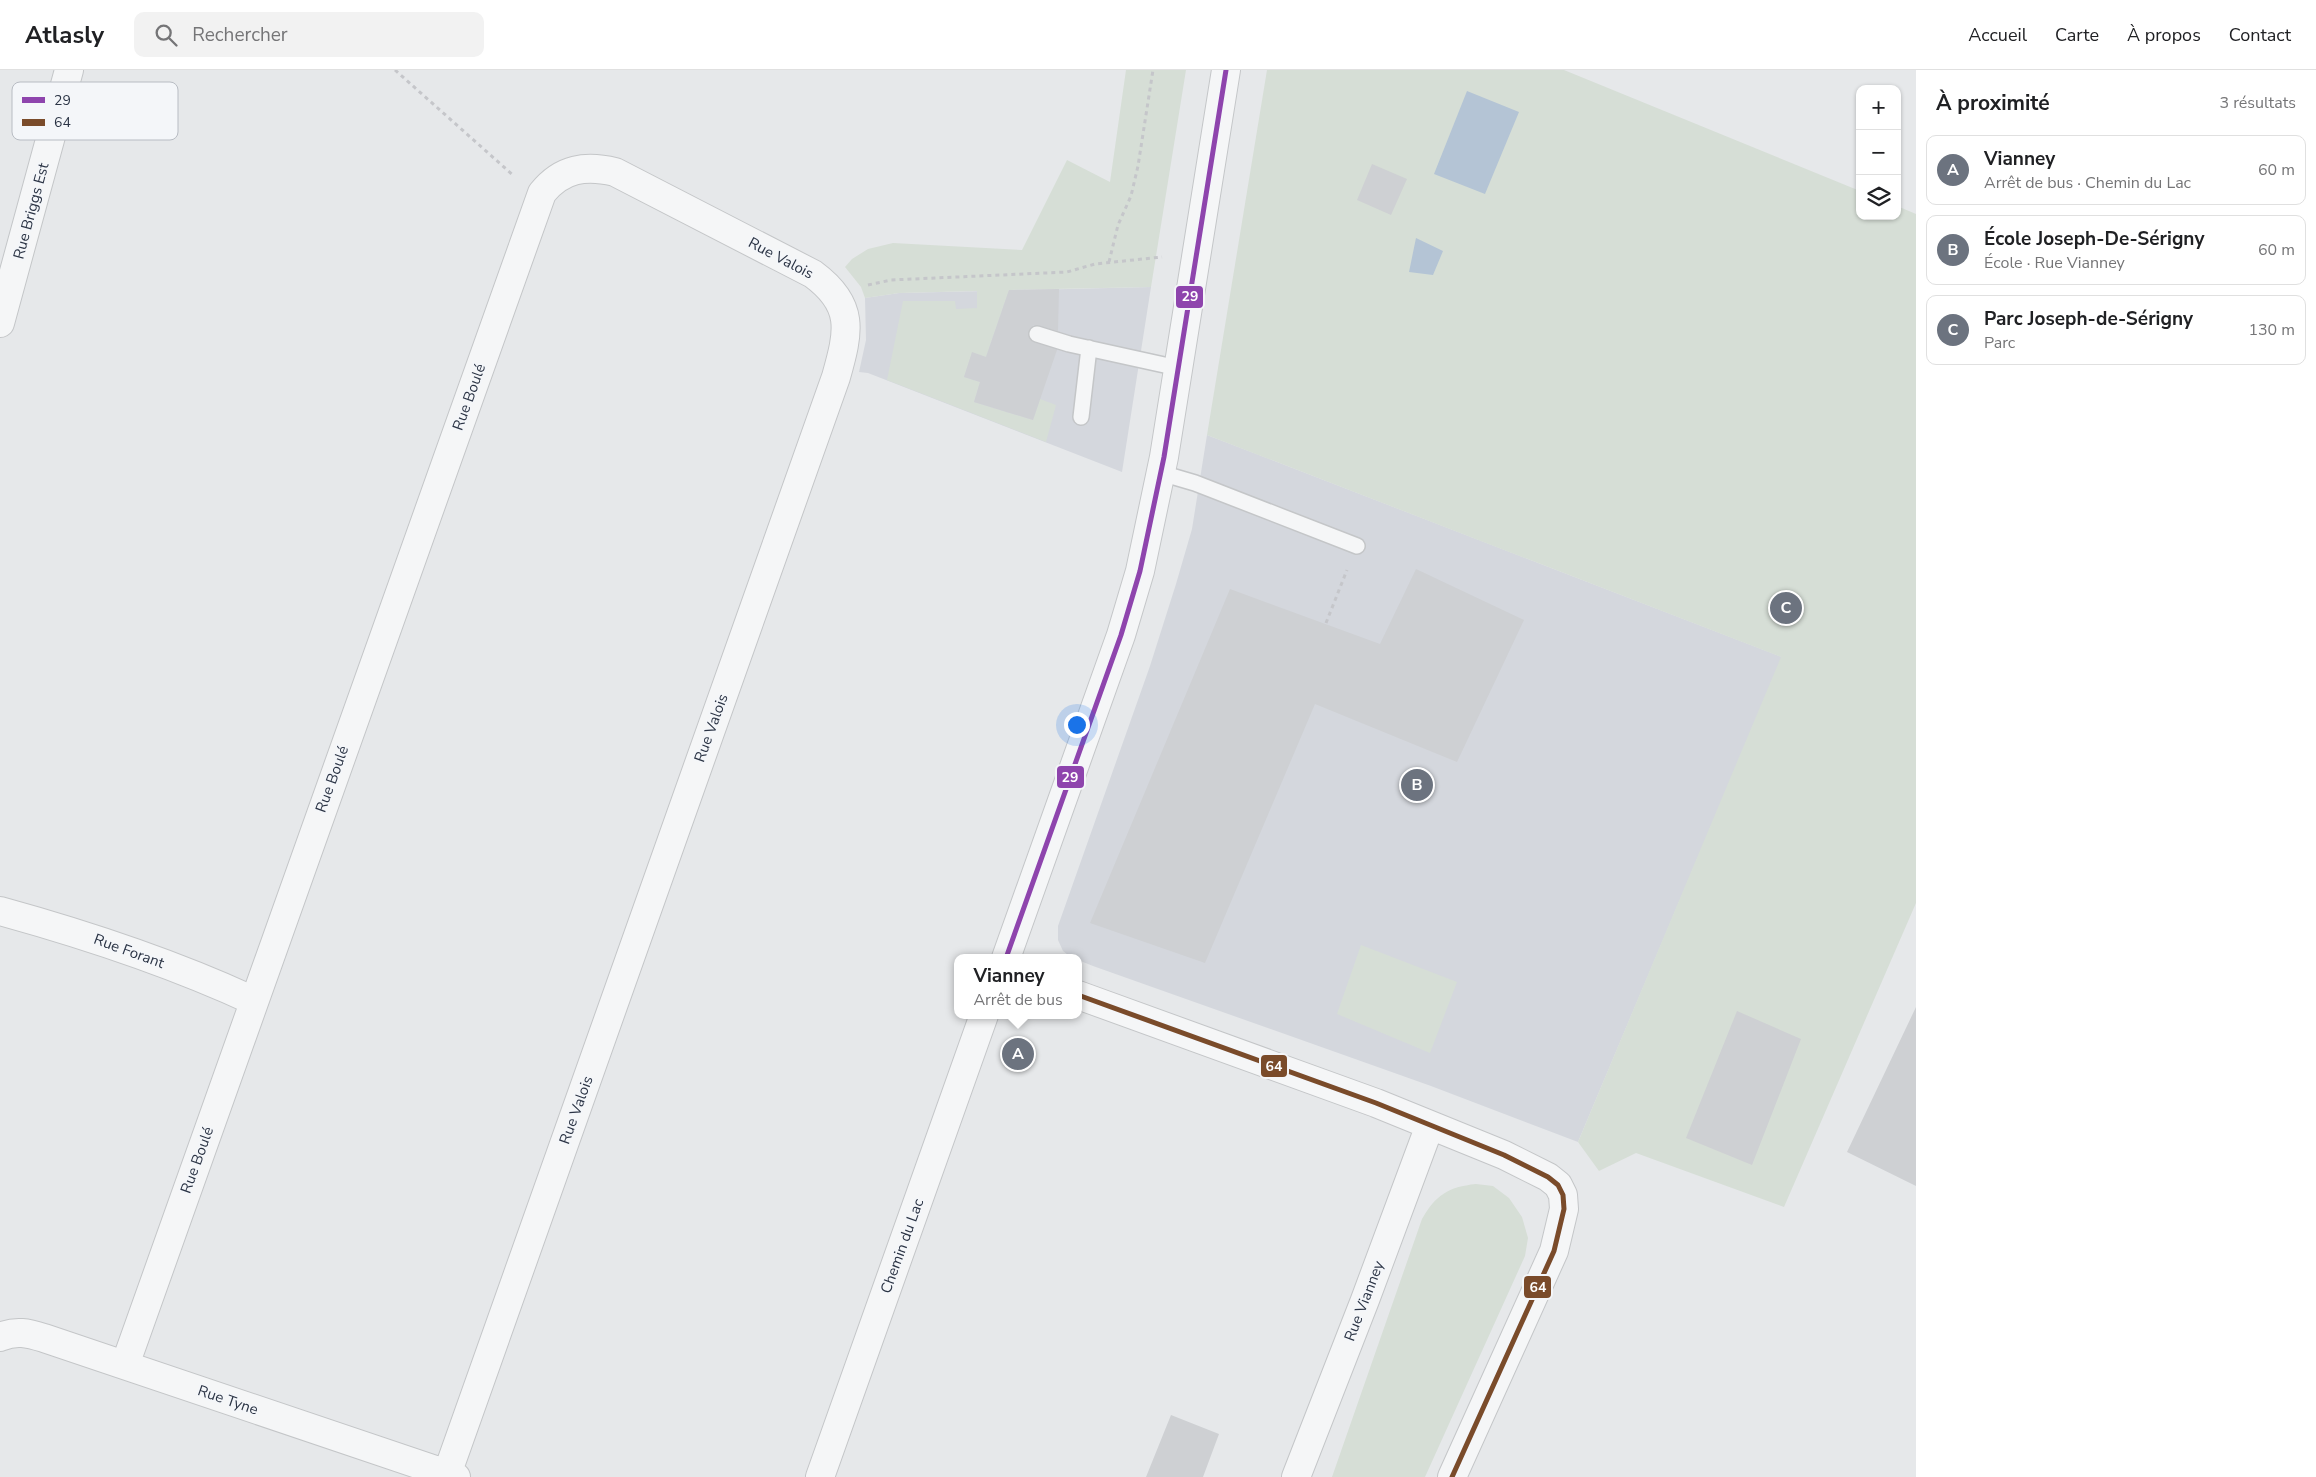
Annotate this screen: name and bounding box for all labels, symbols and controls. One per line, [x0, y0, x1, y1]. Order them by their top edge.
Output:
search box [134, 12, 484, 57]
text: Atlasly [25, 19, 104, 51]
icon: search [152, 21, 180, 49]
text: Rechercher [192, 22, 288, 48]
text: Accueil [1968, 23, 2027, 47]
text: Carte [2055, 23, 2099, 47]
text: À propos [2127, 23, 2201, 47]
text: Contact [2229, 23, 2291, 47]
legend [12, 82, 178, 140]
map controls [1856, 85, 1901, 220]
button: + [1856, 85, 1901, 130]
text: À proximité [1936, 89, 2050, 117]
text: 29 [54, 91, 71, 110]
text: 3 résultats [2220, 92, 2296, 114]
text: 64 [54, 113, 71, 132]
button: − [1856, 130, 1901, 175]
text: Vianney [1984, 146, 2055, 172]
text: A [1947, 159, 1959, 181]
text: 60 m [2258, 159, 2295, 181]
street label: Rue Briggs Est [9, 160, 54, 261]
text: Arrêt de bus · Chemin du Lac [1984, 172, 2191, 194]
button: layers [1856, 175, 1901, 220]
text: École Joseph-De-Sérigny [1984, 226, 2204, 252]
street label: Rue Valois [745, 232, 817, 284]
text: B [1947, 239, 1959, 261]
text: 60 m [2258, 239, 2295, 261]
text: École · Rue Vianney [1984, 252, 2125, 274]
line badge: 29 [1175, 285, 1204, 309]
text: 29 [1182, 287, 1198, 306]
text: Parc Joseph-de-Sérigny [1984, 306, 2193, 332]
text: C [1948, 319, 1958, 341]
text: 130 m [2248, 319, 2295, 341]
text: Parc [1984, 332, 2015, 354]
street label: Rue Boulé [448, 361, 490, 433]
pin: C [1770, 589, 1802, 627]
street label: Rue Valois [689, 691, 733, 765]
your location [1064, 712, 1090, 738]
street label: Rue Boulé [311, 743, 353, 815]
line badge: 29 [1056, 765, 1085, 789]
pin: B [1401, 766, 1433, 804]
text: 29 [1062, 768, 1078, 787]
street label: Rue Forant [91, 929, 168, 973]
popup [954, 954, 1082, 1019]
text: Vianney [973, 963, 1045, 989]
text: Arrêt de bus [973, 989, 1063, 1011]
pin: A [1002, 1035, 1034, 1073]
line badge: 64 [1260, 1054, 1288, 1078]
text: 64 [1266, 1057, 1283, 1076]
street label: Rue Valois [554, 1073, 598, 1147]
street label: Rue Boulé [176, 1124, 218, 1196]
street label: Chemin du Lac [876, 1196, 928, 1296]
street label: Rue Vianney [1339, 1258, 1389, 1344]
line badge: 64 [1523, 1275, 1552, 1299]
text: 64 [1530, 1278, 1547, 1297]
street label: Rue Tyne [195, 1380, 261, 1420]

